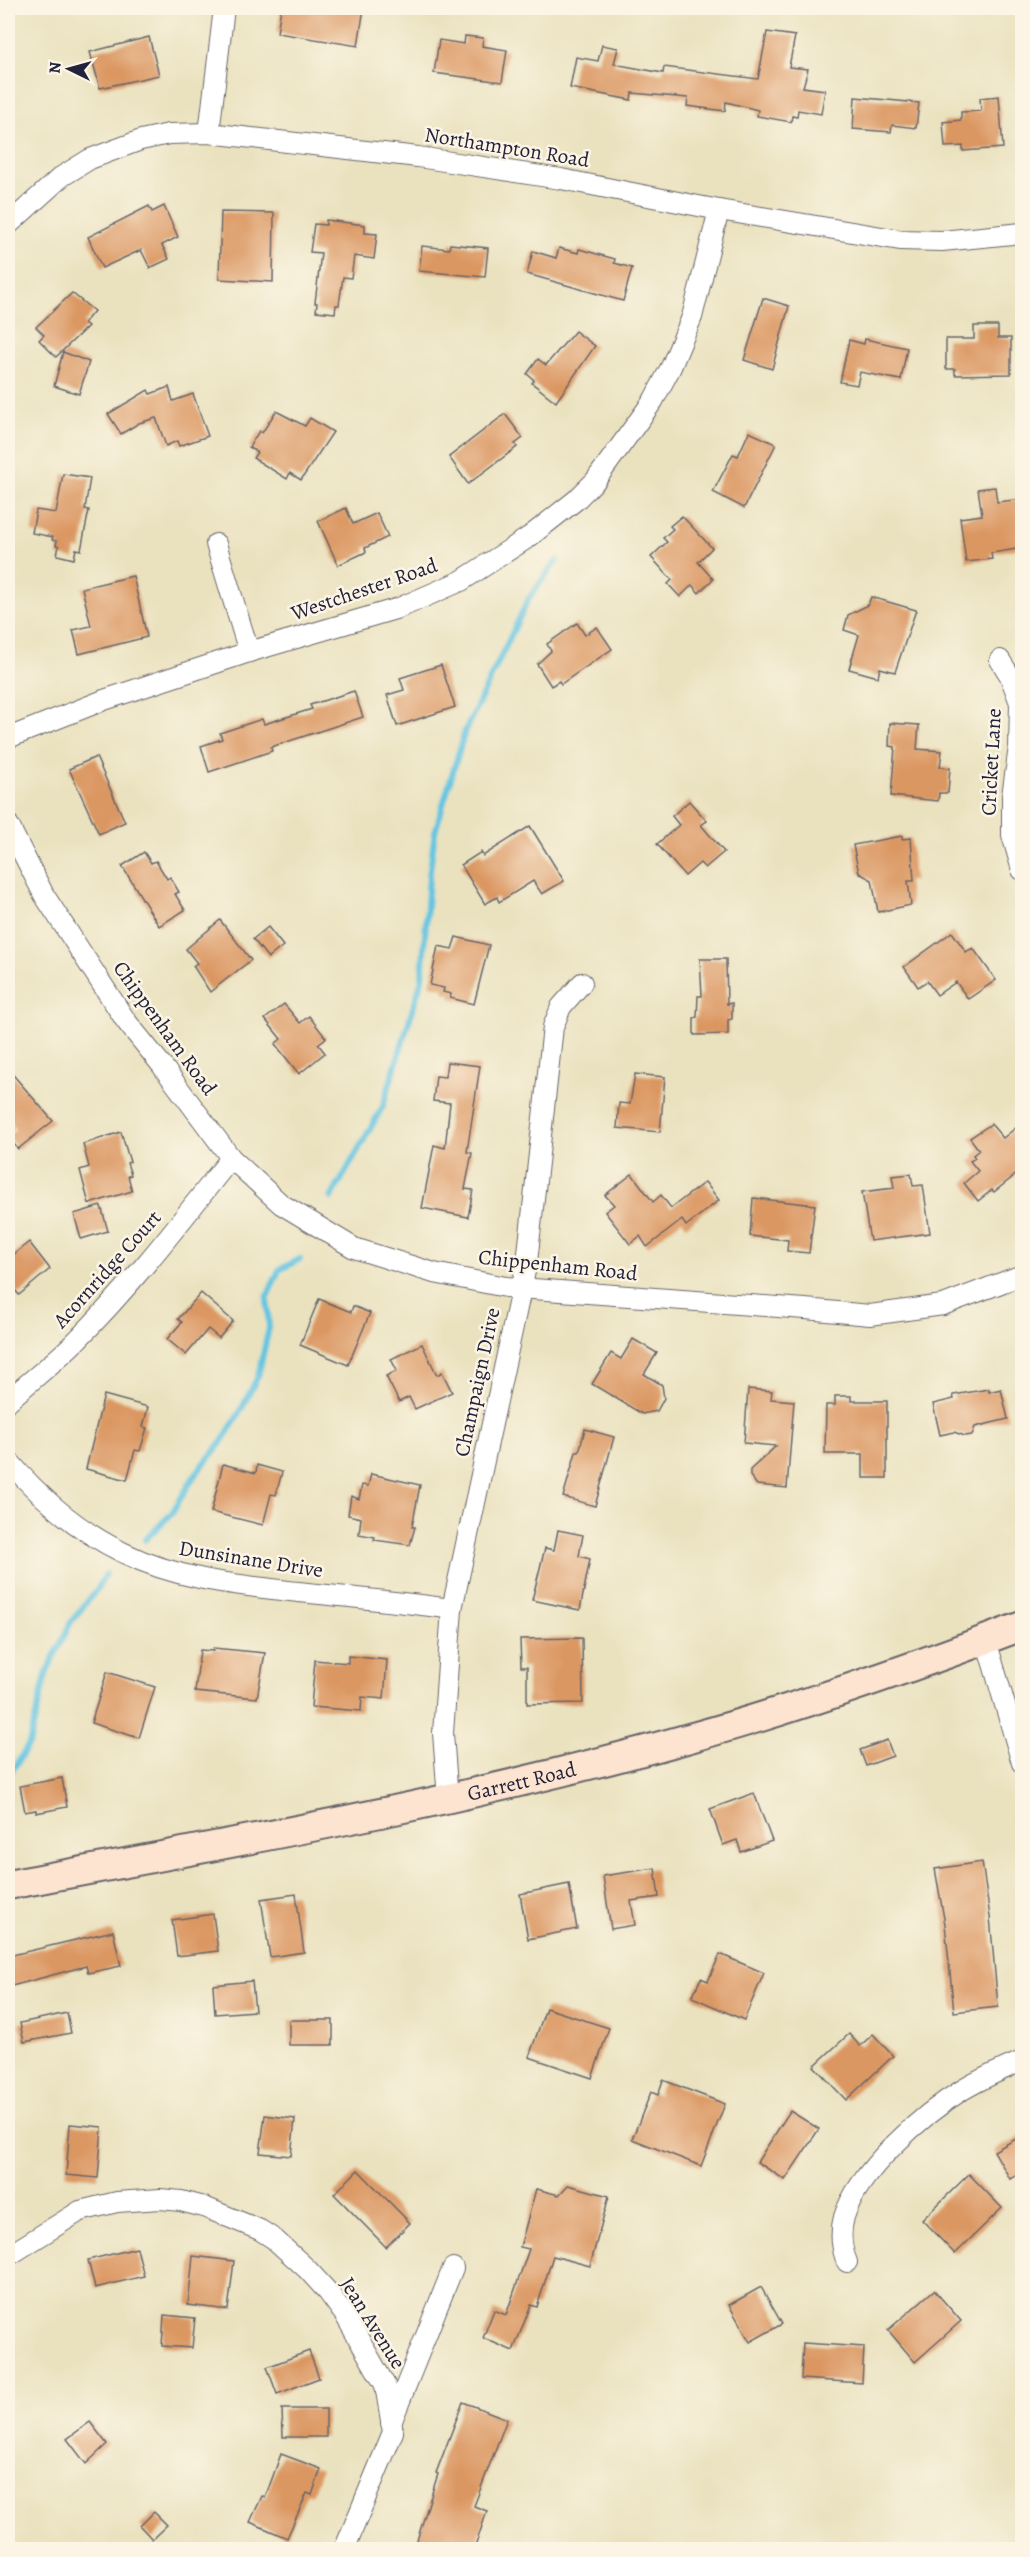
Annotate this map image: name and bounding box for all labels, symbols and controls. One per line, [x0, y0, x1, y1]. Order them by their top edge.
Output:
north arrow [39, 39, 99, 99]
text: N [44, 61, 67, 75]
street label: Northampton Road [423, 120, 592, 174]
street label: Westchester Road [286, 551, 442, 627]
street label: Cricket Lane [974, 708, 1008, 816]
street label: Chippenham Road [107, 955, 224, 1101]
street label: Acornridge Court [46, 1204, 167, 1335]
street label: Chippenham Road [477, 1243, 640, 1287]
street label: Champaign Drive [448, 1305, 506, 1459]
street label: Dunsinane Drive [177, 1534, 325, 1584]
street label: Garrett Road [465, 1755, 579, 1808]
street label: Jean Avenue [334, 2272, 412, 2374]

